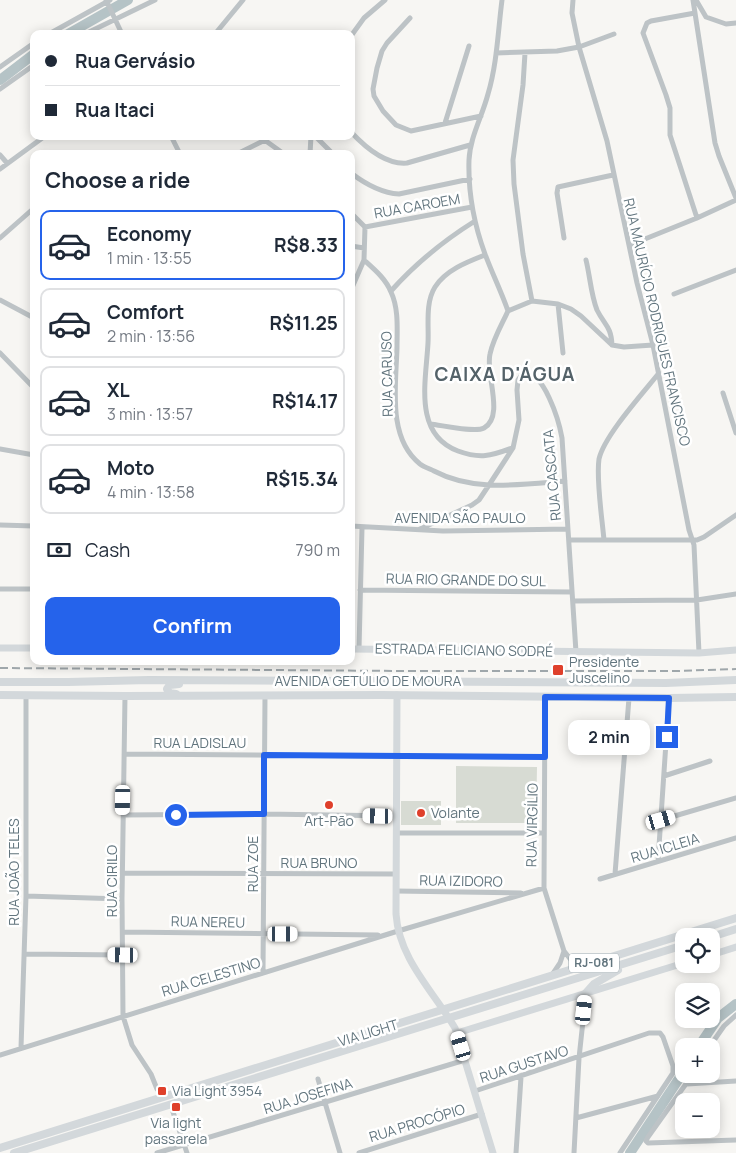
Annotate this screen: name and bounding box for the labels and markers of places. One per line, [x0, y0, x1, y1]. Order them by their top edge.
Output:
place label: Presidente Juscelino [569, 652, 639, 687]
marker: Presidente Juscelino [551, 663, 565, 677]
marker: Art-Pão [323, 799, 335, 811]
place label: Volante [431, 803, 480, 822]
marker: Volante [415, 807, 427, 819]
place label: Art-Pão [304, 811, 354, 830]
place label: Via Light 3954 [172, 1081, 262, 1100]
marker: Via Light 3954 [156, 1085, 168, 1097]
marker: Via light passarela [170, 1101, 182, 1113]
place label: Via light passarela [145, 1113, 207, 1148]

